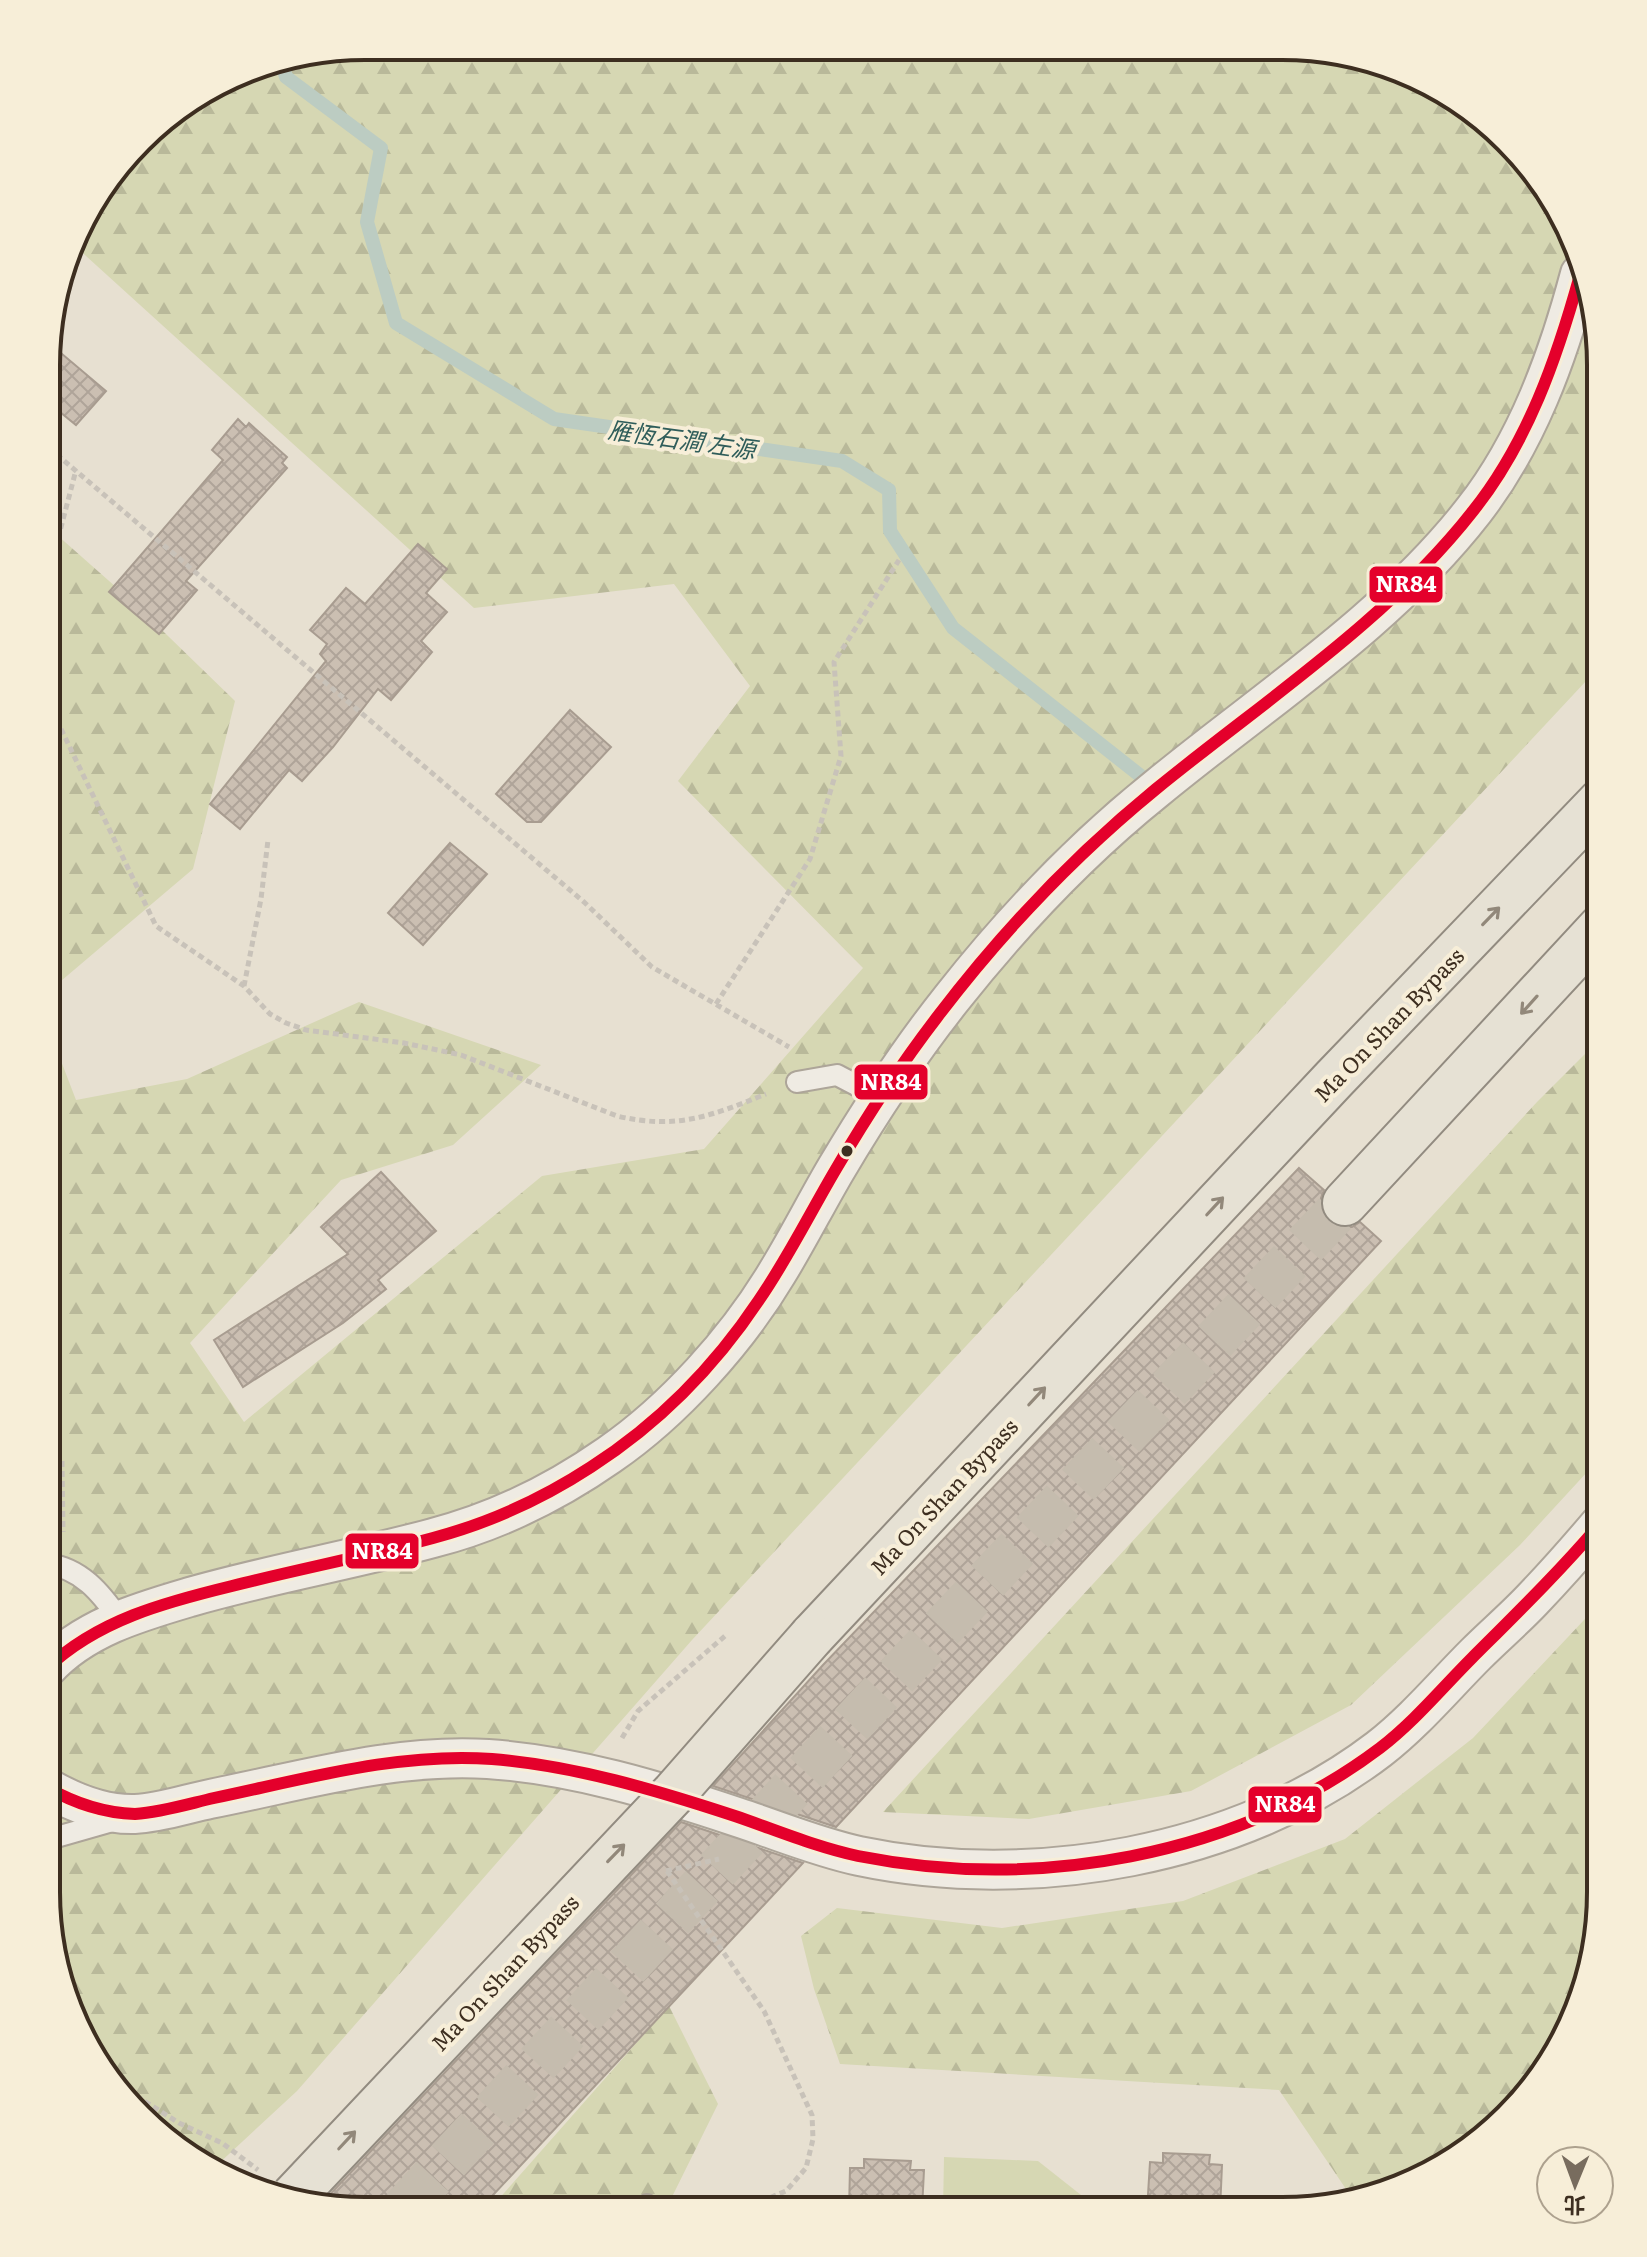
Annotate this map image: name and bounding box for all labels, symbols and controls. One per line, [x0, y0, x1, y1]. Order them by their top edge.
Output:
water label: 雁恆石澗 左源 [606, 410, 762, 466]
line badge: NR84 [1368, 565, 1444, 604]
text: NR84 [1375, 566, 1437, 599]
one-way arrow [1481, 907, 1500, 926]
street label: Ma On Shan Bypass [1305, 939, 1471, 1109]
one-way arrow [1520, 995, 1539, 1015]
line badge: NR84 [853, 1063, 929, 1101]
text: NR84 [860, 1064, 922, 1097]
unlabelled marker [839, 1143, 855, 1159]
one-way arrow [1206, 1196, 1225, 1216]
one-way arrow [1028, 1386, 1046, 1406]
street label: Ma On Shan Bypass [861, 1410, 1025, 1582]
line badge: NR84 [344, 1532, 420, 1570]
text: NR84 [351, 1533, 413, 1566]
line badge: NR84 [1247, 1785, 1323, 1824]
text: NR84 [1254, 1786, 1316, 1819]
one-way arrow [607, 1843, 626, 1863]
street label: Ma On Shan Bypass [422, 1886, 586, 2058]
one-way arrow [337, 2130, 356, 2150]
north arrow [1535, 2145, 1615, 2225]
text: 北 [1563, 2190, 1586, 2223]

